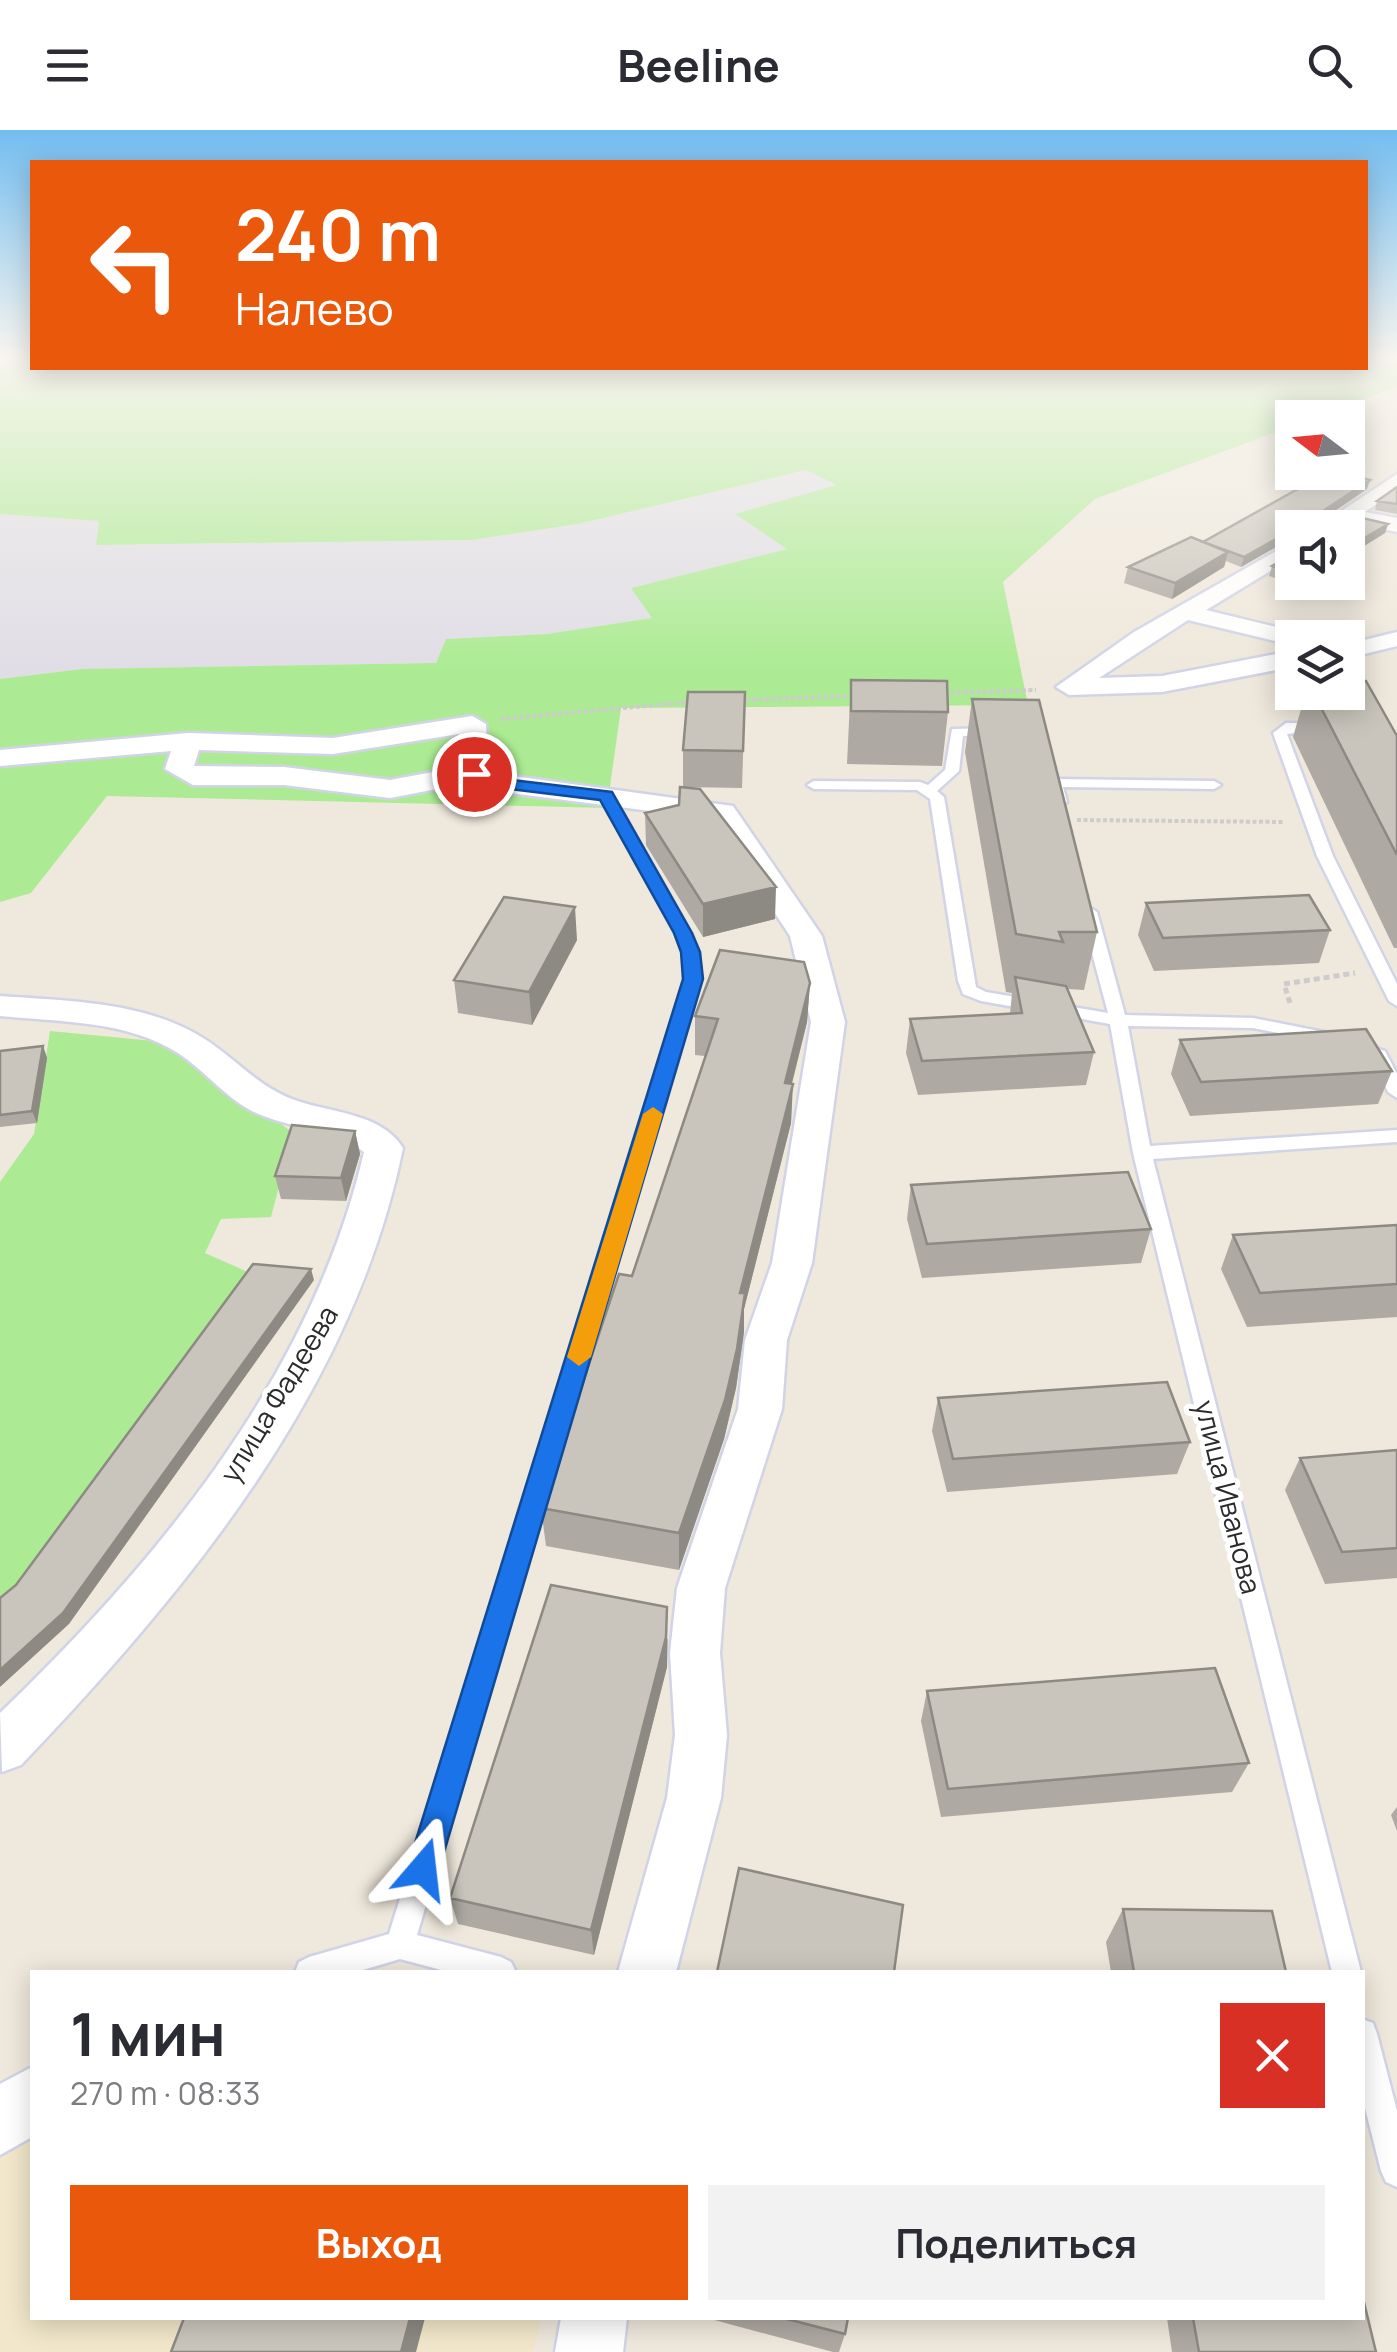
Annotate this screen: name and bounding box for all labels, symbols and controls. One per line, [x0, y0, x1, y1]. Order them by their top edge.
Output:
text: Beeline [617, 34, 780, 96]
icon: menu [40, 38, 95, 93]
icon: search [1302, 38, 1357, 93]
text: 240 m [235, 186, 441, 282]
icon: left [70, 200, 200, 330]
text: Налево [235, 277, 394, 339]
north arrow [1275, 400, 1365, 490]
map controls [1275, 400, 1365, 710]
button: sound [1275, 510, 1365, 600]
button: layers [1275, 620, 1365, 710]
pin [432, 732, 517, 817]
icon: arrive [447, 747, 502, 802]
street label: улица Фадеева [210, 1298, 346, 1489]
street label: улица Иванова [1187, 1396, 1271, 1597]
position arrow [371, 1817, 475, 1921]
text: 1 мин [70, 1992, 226, 2074]
button: close [1220, 2003, 1325, 2108]
text: 270 m · 08:33 [70, 2071, 260, 2115]
button: Выход [70, 2185, 688, 2300]
button: Поделиться [708, 2185, 1325, 2300]

